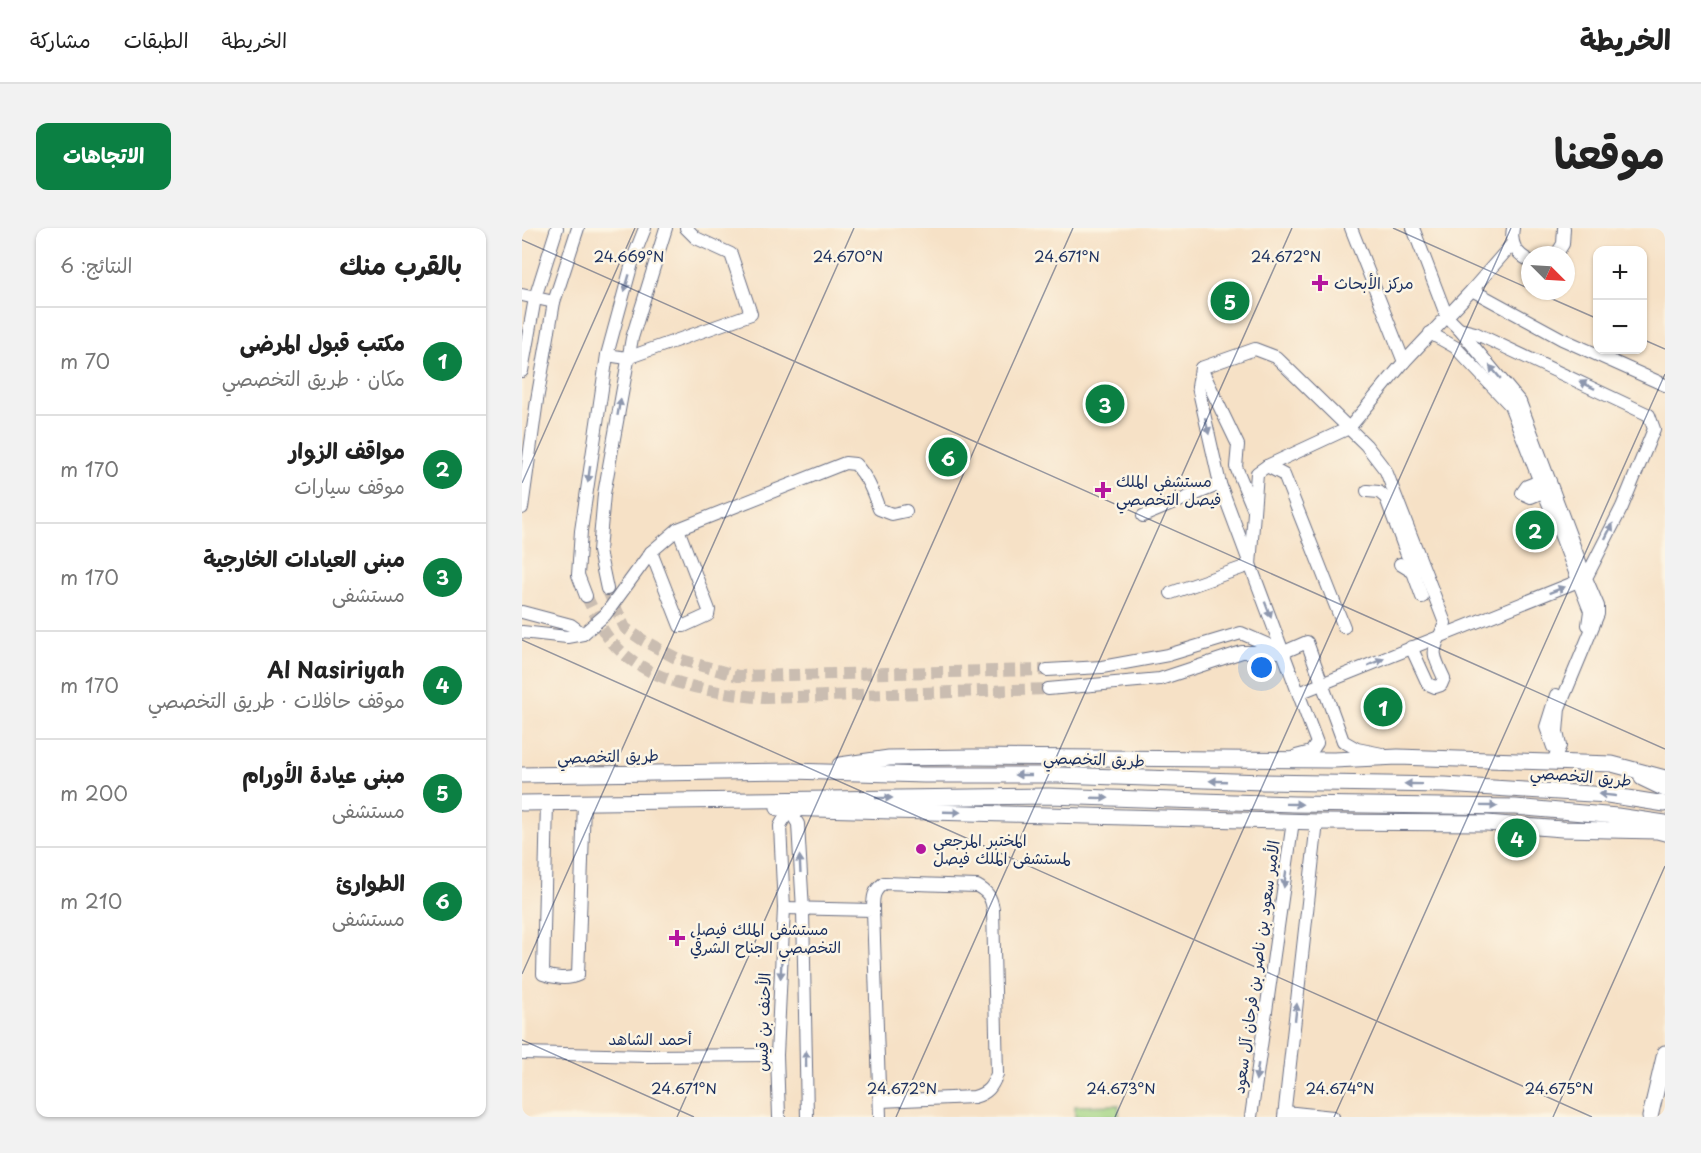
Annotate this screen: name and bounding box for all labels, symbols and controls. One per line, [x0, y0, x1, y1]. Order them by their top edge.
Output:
text: الخريطة [1580, 17, 1671, 60]
text: مشاركة [30, 23, 91, 55]
text: الطبقات [124, 23, 189, 55]
text: الخريطة [222, 23, 287, 55]
text: موقعنا [1554, 120, 1665, 183]
button: الاتجاهات [36, 123, 171, 190]
text: 24.669°N [593, 244, 665, 267]
text: 24.670°N [813, 244, 883, 267]
text: 24.671°N [1034, 244, 1100, 267]
text: 24.672°N [1251, 244, 1321, 267]
text: بالقرب منك [340, 245, 462, 284]
north arrow [1521, 246, 1575, 300]
map controls [1593, 246, 1647, 354]
button: + [1593, 246, 1647, 300]
text: النتائج: 6 [60, 250, 132, 280]
place label: مركز الأبحاث [1334, 270, 1413, 294]
marker: مركز الأبحاث [1311, 274, 1329, 292]
one-way arrow [622, 275, 631, 293]
pin: 5 [1210, 278, 1250, 324]
button: − [1593, 300, 1647, 354]
text: مكتب قبول المرضى [240, 325, 405, 358]
text: 70 m [60, 346, 110, 376]
text: 1 [438, 346, 447, 376]
text: مكان · طريق التخصصي [222, 363, 405, 393]
one-way arrow [1489, 365, 1502, 380]
one-way arrow [1579, 381, 1596, 390]
pin: 3 [1086, 382, 1124, 426]
one-way arrow [615, 397, 624, 416]
one-way arrow [1202, 416, 1212, 435]
text: مواقف الزوار [289, 433, 405, 466]
pin: 6 [928, 434, 968, 480]
text: 170 m [60, 454, 119, 484]
text: 2 [435, 454, 450, 484]
one-way arrow [585, 465, 594, 484]
place label: مستشفى الملك فيصل التخصصي [1116, 468, 1221, 514]
text: موقف سيارات [294, 471, 405, 501]
marker: مستشفى الملك فيصل التخصصي [1094, 481, 1112, 499]
pin: 2 [1516, 508, 1554, 552]
one-way arrow [1605, 523, 1614, 540]
text: مبنى العيادات الخارجية [203, 541, 405, 574]
text: 170 m [60, 562, 119, 592]
text: 3 [436, 562, 449, 592]
text: مستشفى [332, 579, 405, 609]
one-way arrow [1549, 585, 1567, 595]
one-way arrow [1263, 602, 1273, 620]
text: Al Nasiriyah [267, 652, 405, 685]
your location [1247, 653, 1276, 682]
one-way arrow [1367, 657, 1385, 666]
text: 170 m [60, 670, 119, 700]
text: 4 [436, 670, 449, 700]
pin: 1 [1364, 684, 1402, 730]
text: موقف حافلات · طريق التخصصي [148, 685, 405, 715]
street label: طريق التخصصي [557, 742, 659, 772]
street label: طريق التخصصي [1043, 744, 1145, 776]
text: مبنى عيادة الأورام [242, 757, 405, 790]
street label: طريق التخصصي [1529, 759, 1633, 795]
one-way arrow [1013, 770, 1032, 780]
one-way arrow [1208, 776, 1227, 785]
text: 200 m [60, 778, 128, 808]
text: 5 [436, 778, 449, 808]
one-way arrow [1403, 780, 1422, 789]
one-way arrow [1598, 790, 1617, 800]
one-way arrow [874, 793, 893, 803]
one-way arrow [1090, 793, 1109, 803]
text: مستشفى [332, 795, 405, 825]
one-way arrow [1285, 799, 1304, 809]
one-way arrow [1480, 802, 1499, 811]
one-way arrow [943, 807, 962, 817]
pin: 4 [1498, 816, 1536, 860]
place label: المختبر المرجعي لمستشفى الملك فيصل [933, 827, 1071, 869]
street label: الأمير سعود بن ناصر بن فرحان آل سعود [1225, 839, 1285, 1095]
marker: المختبر المرجعي لمستشفى الملك فيصل [914, 842, 928, 856]
one-way arrow [796, 854, 805, 873]
text: الطوارئ [336, 865, 405, 898]
one-way arrow [1280, 870, 1289, 889]
text: 210 m [60, 886, 122, 916]
text: 6 [435, 886, 450, 916]
text: مستشفى [332, 903, 405, 933]
place label: مستشفى الملك فيصل التخصصي الجناح الشرقي [690, 916, 841, 962]
marker: مستشفى الملك فيصل التخصصي الجناح الشرقي [668, 929, 686, 947]
one-way arrow [777, 961, 786, 980]
street label: الأحنف بن قيس [748, 972, 776, 1072]
one-way arrow [1291, 1003, 1301, 1022]
street label: أحمد الشاهد [608, 1026, 692, 1050]
one-way arrow [801, 1049, 811, 1068]
one-way arrow [1253, 1063, 1262, 1082]
text: 24.671°N [651, 1076, 717, 1099]
text: 24.672°N [867, 1076, 937, 1099]
text: 24.673°N [1086, 1076, 1156, 1099]
text: 24.674°N [1305, 1076, 1375, 1099]
text: 24.675°N [1525, 1076, 1593, 1099]

